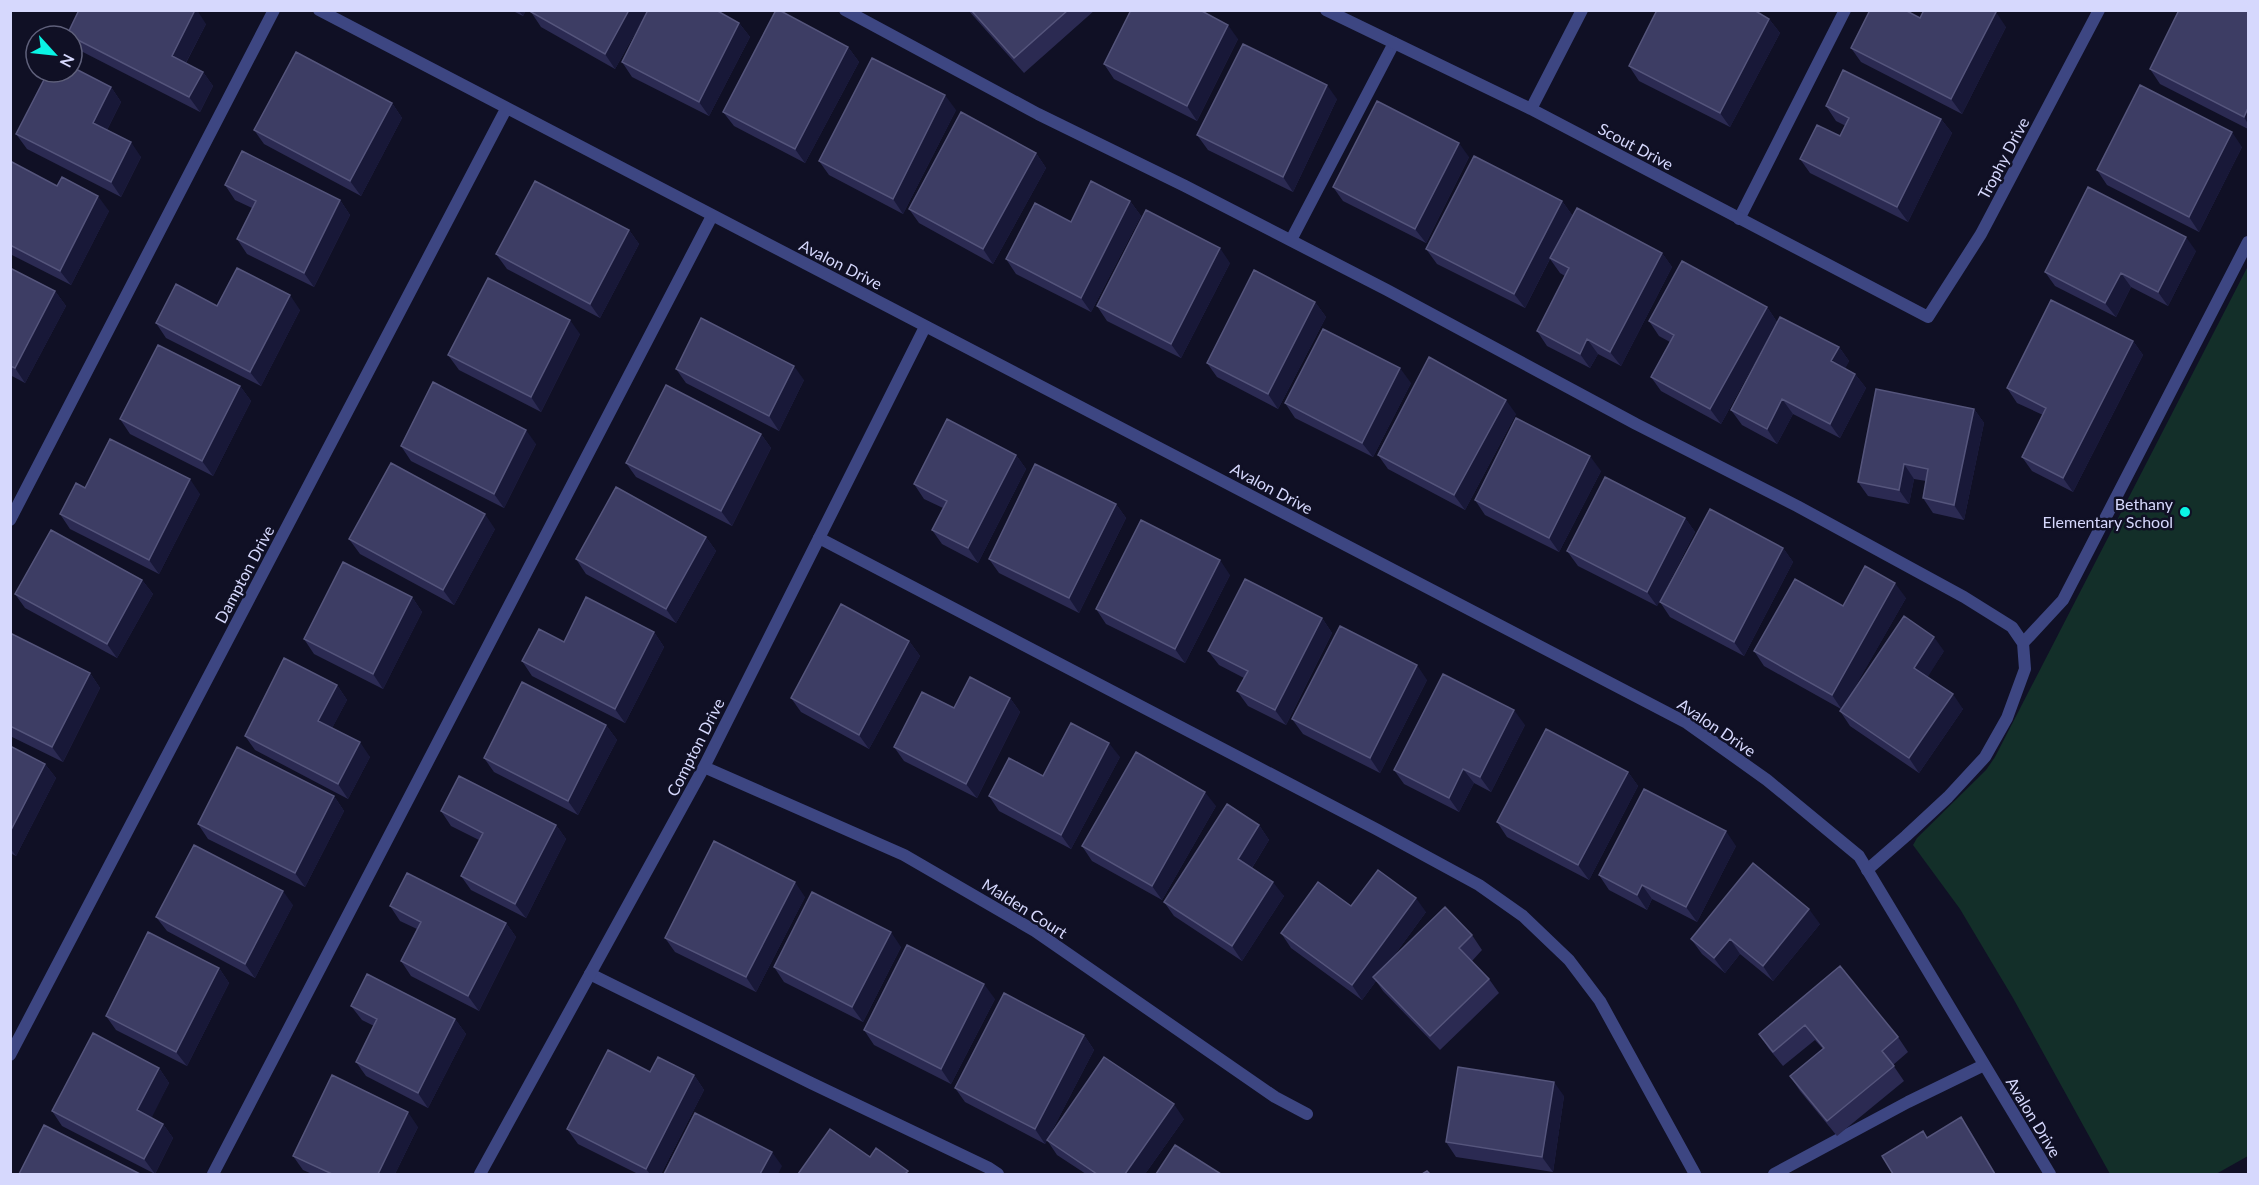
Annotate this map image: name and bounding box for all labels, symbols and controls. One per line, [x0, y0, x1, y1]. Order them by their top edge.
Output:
north arrow [24, 24, 84, 84]
text: N [57, 51, 79, 71]
street label: Trophy Drive [1973, 114, 2033, 202]
street label: Scout Drive [1595, 118, 1677, 174]
street label: Avalon Drive [796, 235, 886, 293]
street label: Avalon Drive [1228, 458, 1316, 518]
place label: Bethany Elementary School [2043, 494, 2174, 531]
marker: Bethany Elementary School [2178, 505, 2192, 519]
street label: Dampton Drive [210, 522, 278, 626]
street label: Avalon Drive [1674, 694, 1760, 760]
street label: Compton Drive [662, 695, 728, 799]
street label: Malden Court [979, 874, 1071, 942]
street label: Avalon Drive [2003, 1073, 2065, 1161]

